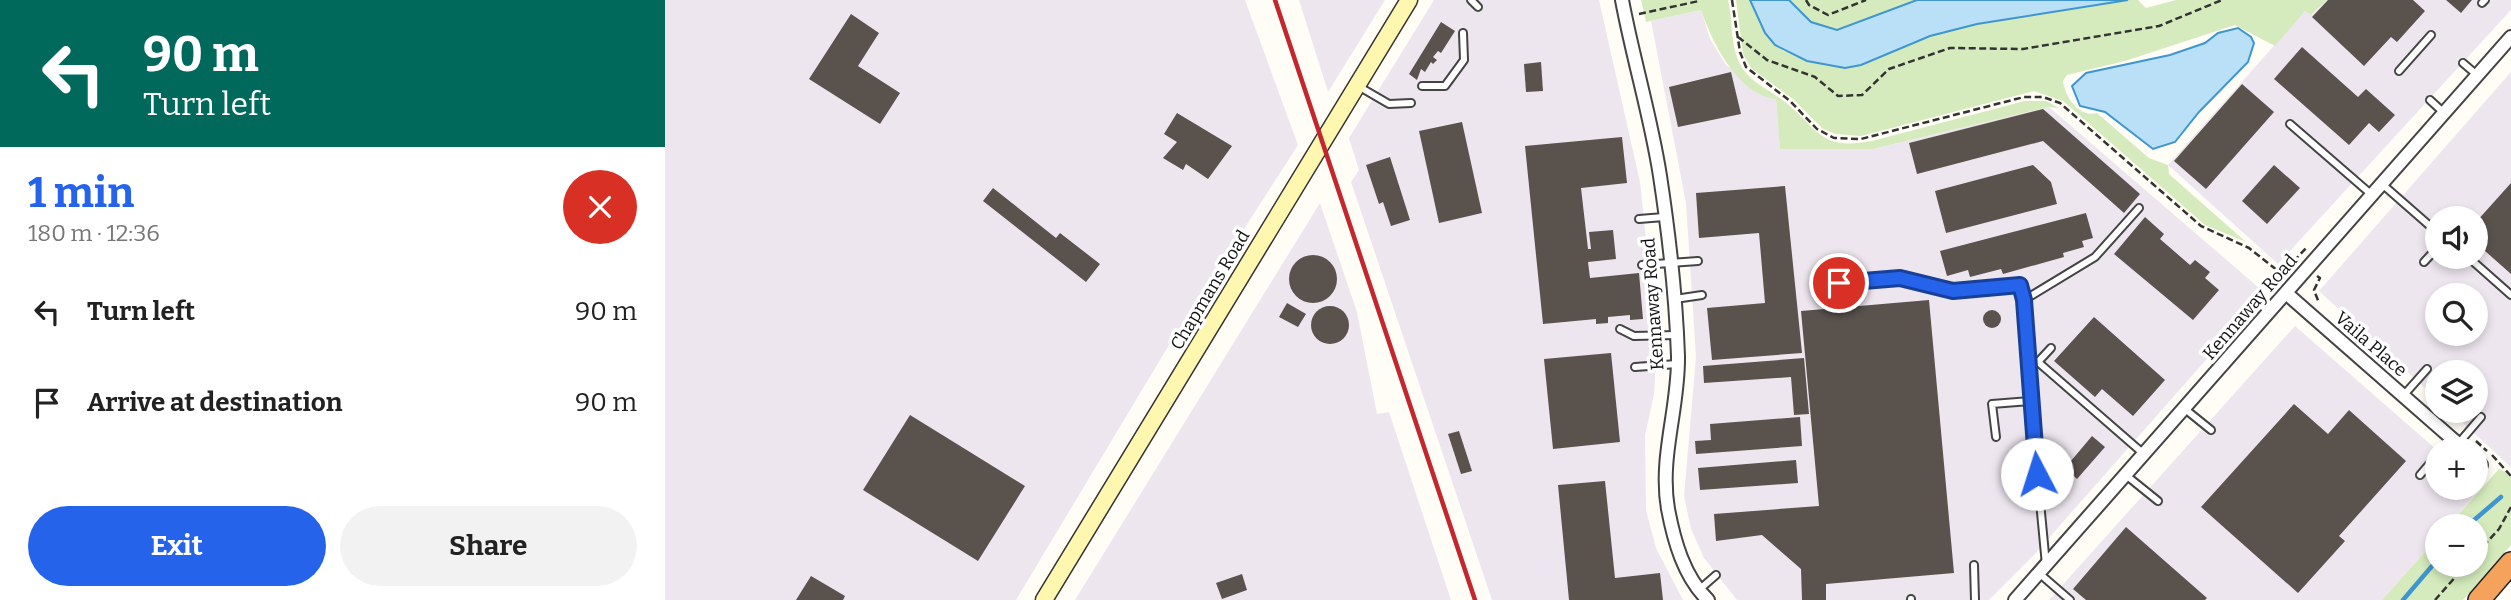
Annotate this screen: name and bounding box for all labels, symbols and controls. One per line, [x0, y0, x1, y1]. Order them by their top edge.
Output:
text: 90 m [143, 25, 259, 84]
icon: left [28, 28, 119, 119]
text: Turn left [143, 85, 271, 123]
text: 1 min [28, 168, 134, 218]
button: close [563, 170, 637, 244]
map controls [2425, 206, 2488, 577]
button: sound [2425, 206, 2488, 269]
text: 180 m · 12:36 [28, 219, 160, 247]
street label: Chapmans Road [1166, 226, 1255, 354]
street label: Kennaway Road [1637, 237, 1669, 371]
street label: Kennaway Road [2198, 249, 2302, 364]
pin [1809, 253, 1869, 313]
icon: arrive [1820, 264, 1858, 302]
button: search [2425, 283, 2488, 346]
icon: left [28, 293, 66, 331]
text: Turn left [87, 296, 195, 327]
text: 90 m [575, 296, 637, 327]
street label: Vaila Place [2330, 307, 2412, 381]
button: layers [2425, 360, 2488, 423]
icon: arrive [28, 384, 66, 422]
text: Arrive at destination [87, 387, 342, 418]
text: 90 m [575, 387, 637, 418]
position arrow [2000, 437, 2074, 511]
button: + [2425, 437, 2488, 500]
button: Exit [28, 506, 326, 586]
button: Share [340, 506, 637, 586]
button: − [2425, 514, 2488, 577]

